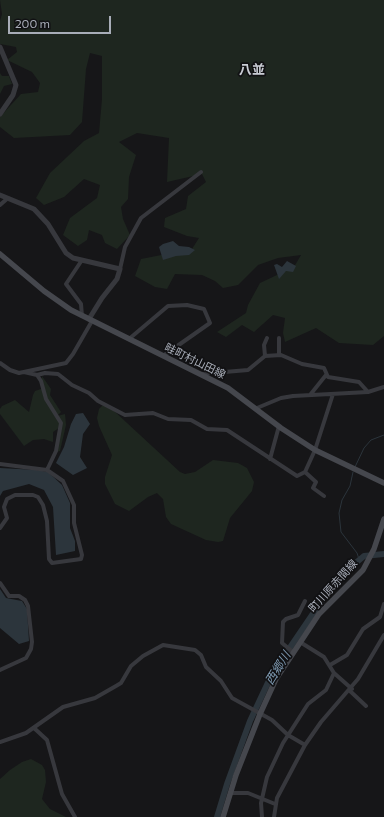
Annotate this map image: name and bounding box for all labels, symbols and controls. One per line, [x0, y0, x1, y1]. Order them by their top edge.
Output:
scale bar [10, 8, 113, 34]
text: 200 m [15, 16, 50, 30]
district label: 八並 [239, 62, 265, 78]
street label: 畦町村山田線 [162, 341, 228, 381]
street label: 町川原赤間線 [306, 557, 360, 615]
water label: 西郷川 [262, 649, 294, 687]

